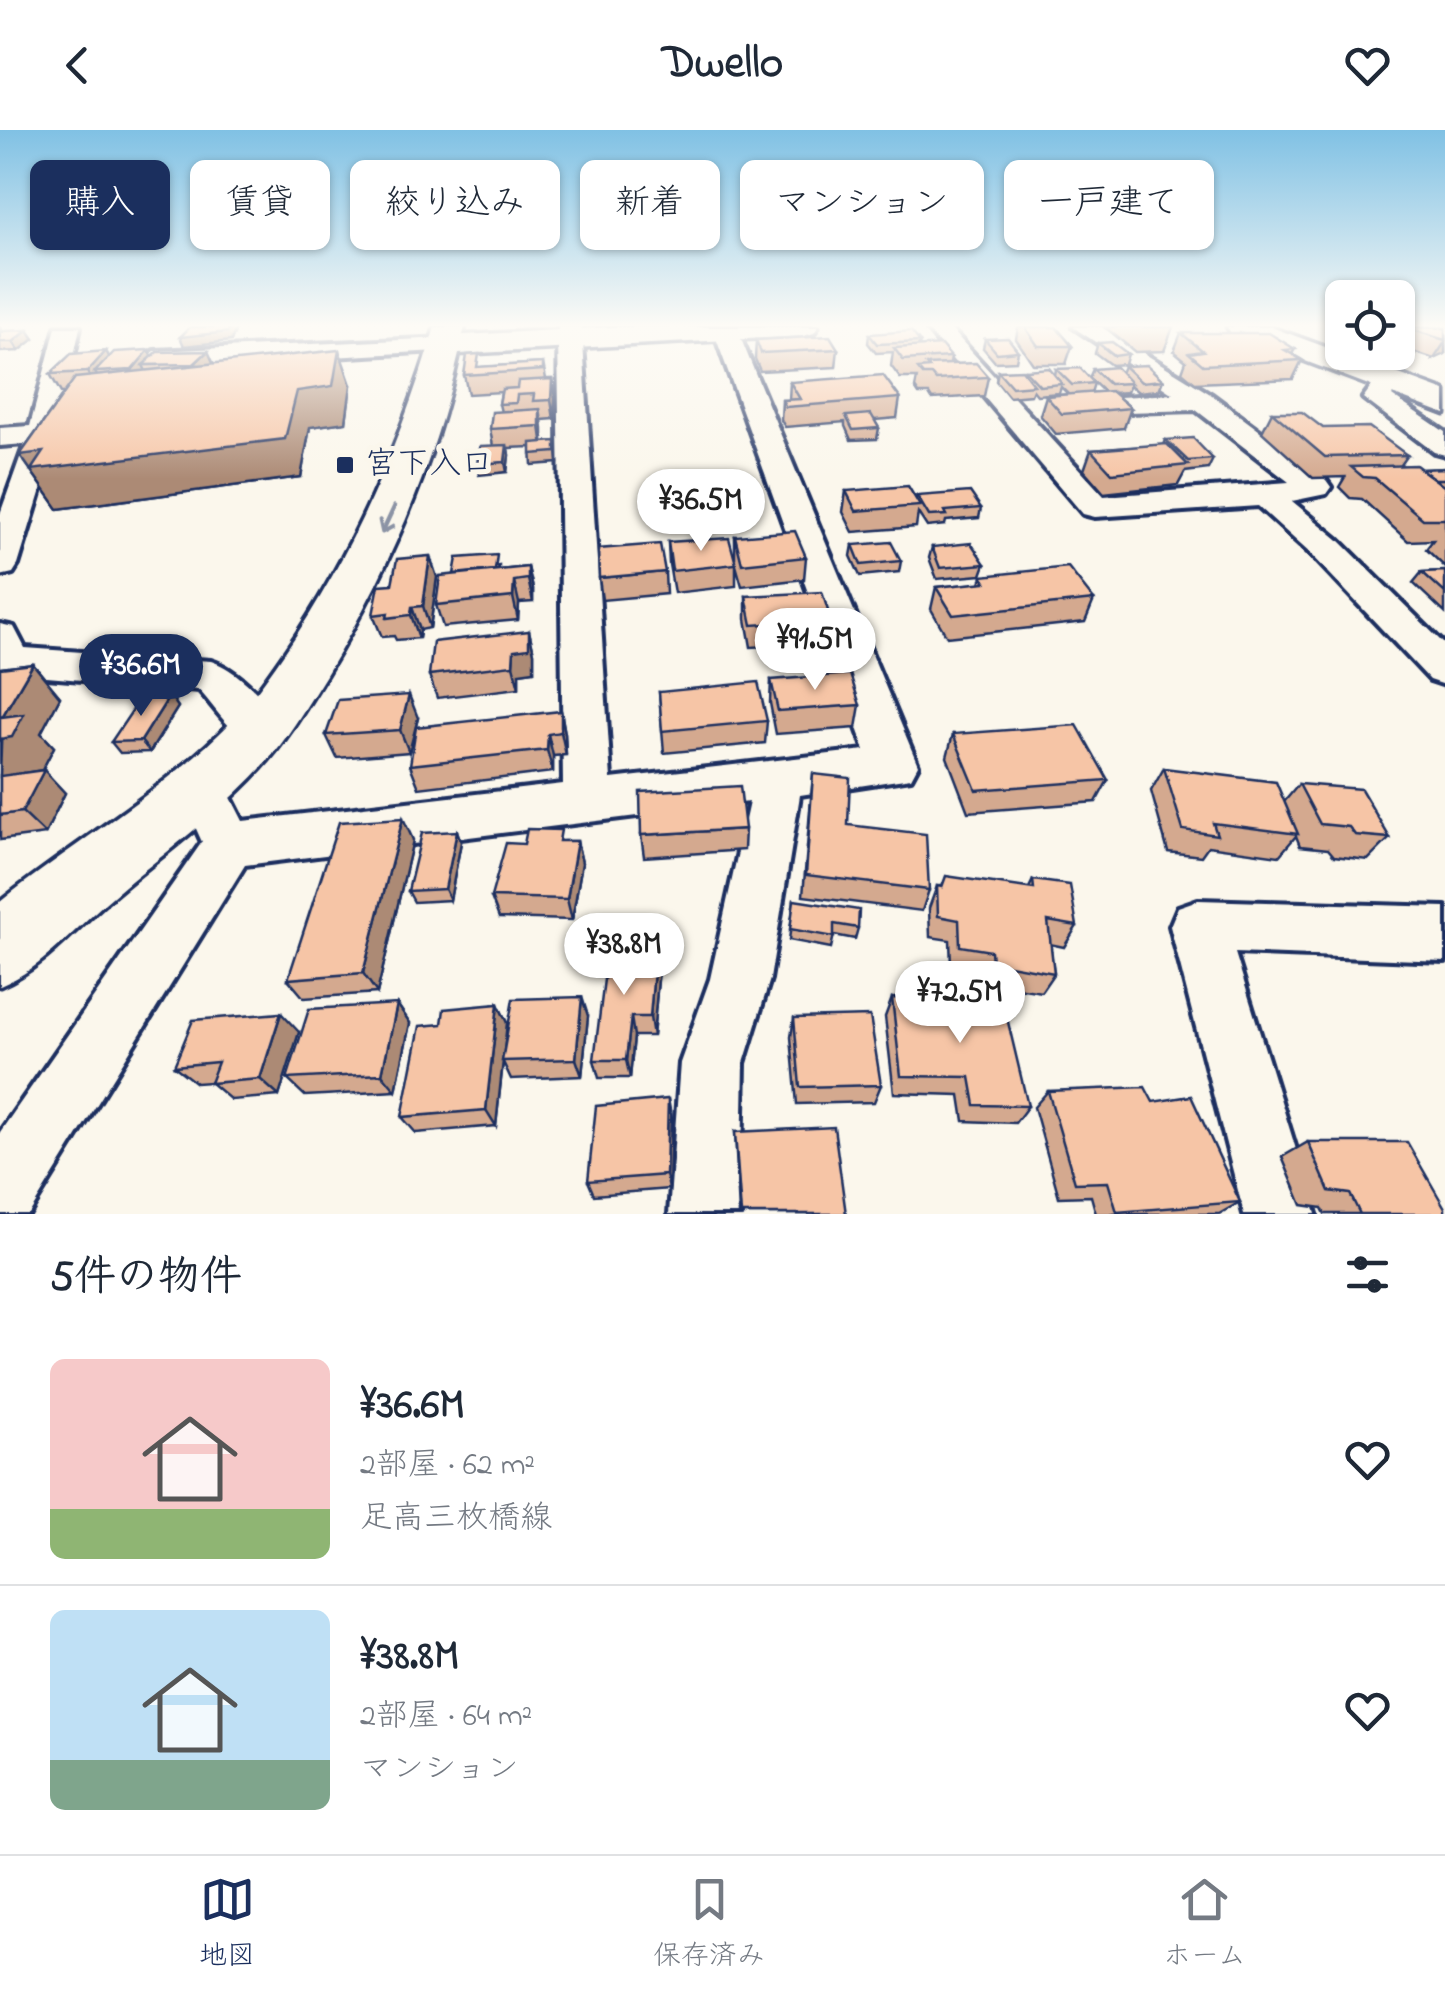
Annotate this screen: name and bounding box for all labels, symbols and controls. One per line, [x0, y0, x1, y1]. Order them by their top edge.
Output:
text: Dwello [662, 32, 783, 98]
icon: back [50, 38, 105, 93]
icon: heart [1340, 38, 1395, 93]
chip: 購入 [30, 160, 170, 250]
chip: 賃貸 [190, 160, 330, 250]
chip: 絞り込み [350, 160, 560, 250]
chip: 新着 [580, 160, 720, 250]
chip: マンション [740, 160, 984, 250]
chip: 一戸建て [1004, 160, 1214, 250]
map controls [1325, 280, 1415, 370]
button: locate [1325, 280, 1415, 370]
place label: 宮下入口 [365, 442, 493, 489]
marker: 宮下入口 [334, 454, 356, 476]
pin: ¥36.5M [620, 469, 782, 554]
text: ¥36.5M [659, 478, 743, 525]
one-way arrow [377, 504, 396, 534]
pin: ¥91.5M [734, 608, 896, 693]
text: ¥91.5M [777, 617, 853, 664]
pin: ¥36.6M [60, 634, 222, 719]
text: ¥36.6M [101, 643, 181, 690]
pin: ¥38.8M [543, 913, 705, 998]
text: ¥38.8M [586, 922, 662, 969]
pin: ¥72.5M [879, 961, 1041, 1046]
text: ¥72.5M [917, 970, 1003, 1017]
icon: filters [1340, 1247, 1395, 1302]
text: 5件の物件 [50, 1248, 242, 1309]
text: ¥36.6M [360, 1376, 465, 1437]
icon: home [130, 1399, 250, 1519]
icon: heart [1340, 1432, 1395, 1487]
text: 2部屋 · 62 m² [360, 1443, 535, 1490]
text: 足高三枚橋線 [360, 1496, 552, 1543]
text: ¥38.8M [360, 1627, 459, 1688]
icon: home [130, 1650, 250, 1770]
icon: heart [1340, 1683, 1395, 1738]
text: 2部屋 · 64 m² [360, 1694, 532, 1741]
text: マンション [360, 1747, 519, 1794]
tab: 地図 [199, 1872, 255, 1978]
tab: 保存済み [653, 1872, 765, 1978]
tab: ホーム [1163, 1872, 1246, 1978]

